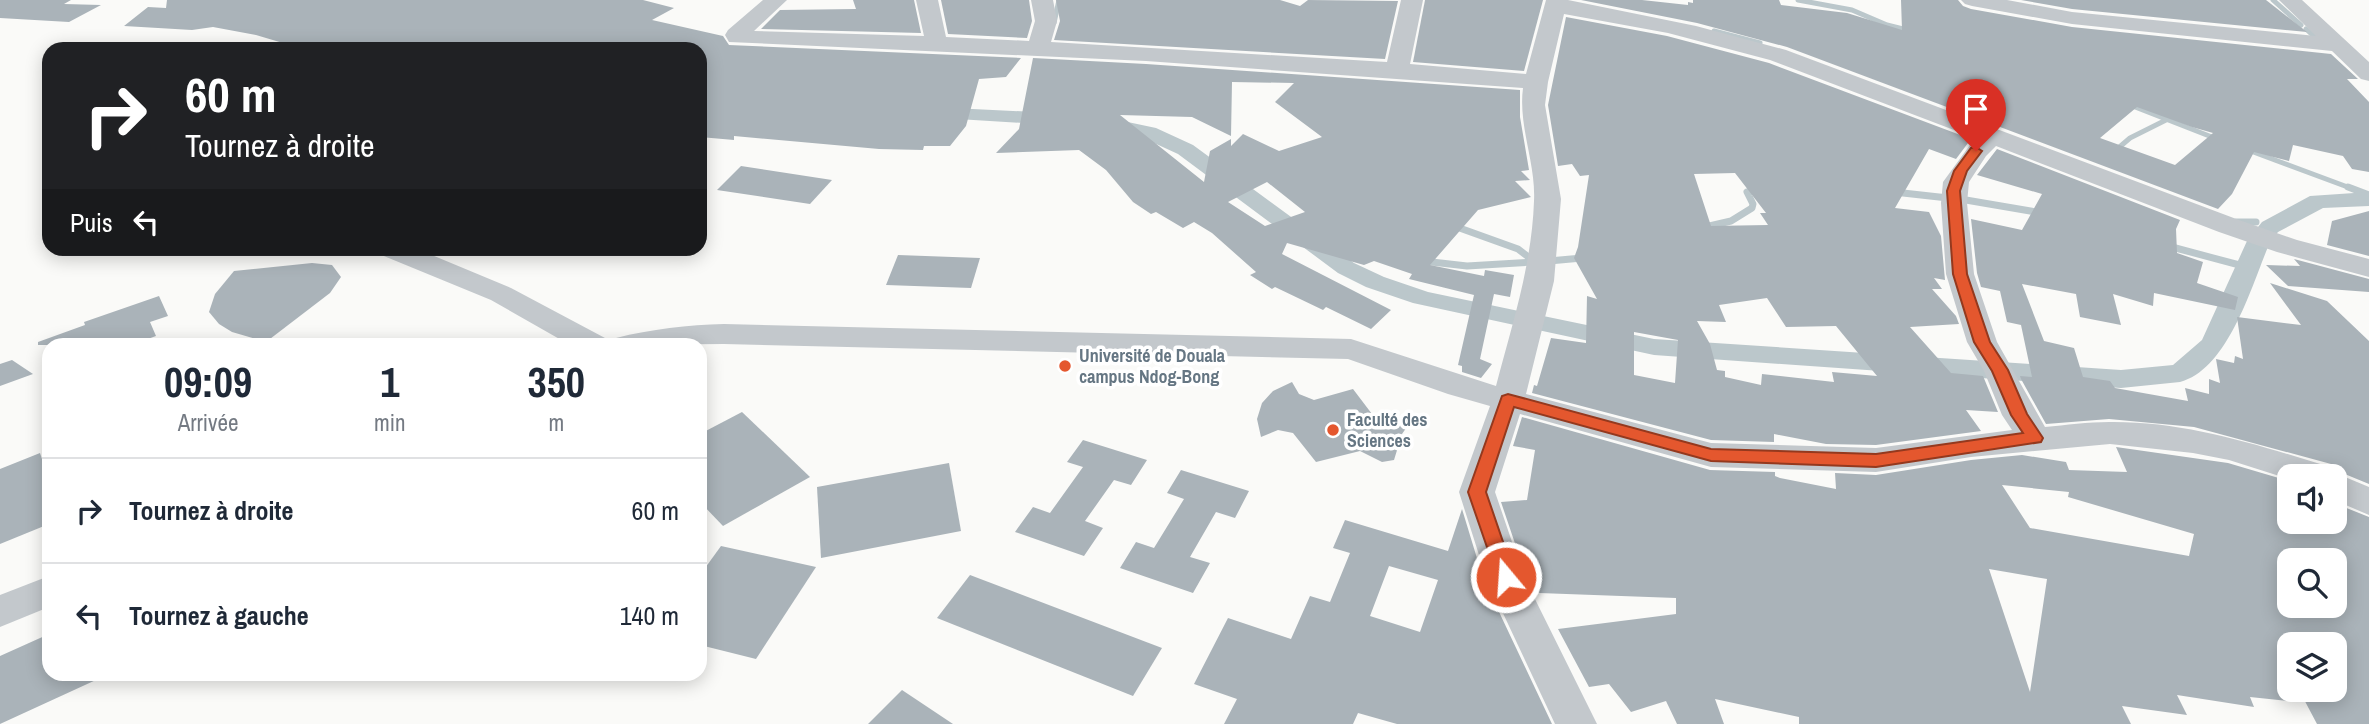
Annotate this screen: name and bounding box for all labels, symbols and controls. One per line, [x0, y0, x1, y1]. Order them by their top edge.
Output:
text: 60 m [185, 61, 277, 127]
icon: right [70, 70, 161, 161]
pin [1946, 79, 2006, 151]
icon: arrive [1957, 90, 1995, 128]
text: Tournez à droite [185, 124, 375, 167]
icon: left [127, 203, 165, 241]
text: Puis [70, 205, 113, 240]
place label: Université de Douala campus Ndog-Bong [1079, 343, 1226, 389]
text: 09:09 [164, 354, 252, 410]
text: 1 [380, 354, 399, 410]
text: 350 [528, 354, 585, 410]
marker: Université de Douala campus Ndog-Bong [1057, 358, 1073, 374]
text: Arrivée [178, 407, 238, 438]
text: min [374, 407, 406, 438]
text: m [548, 407, 564, 438]
place label: Faculté des Sciences [1347, 407, 1428, 453]
marker: Faculté des Sciences [1325, 422, 1341, 438]
map controls [2277, 464, 2347, 702]
button: sound [2277, 464, 2347, 534]
icon: right [70, 492, 108, 530]
text: Tournez à droite [129, 493, 293, 528]
text: 60 m [632, 493, 679, 528]
position arrow [1469, 540, 1543, 614]
button: search [2277, 548, 2347, 618]
icon: left [70, 597, 108, 635]
text: Tournez à gauche [129, 598, 309, 633]
text: 140 m [620, 598, 679, 633]
button: layers [2277, 632, 2347, 702]

